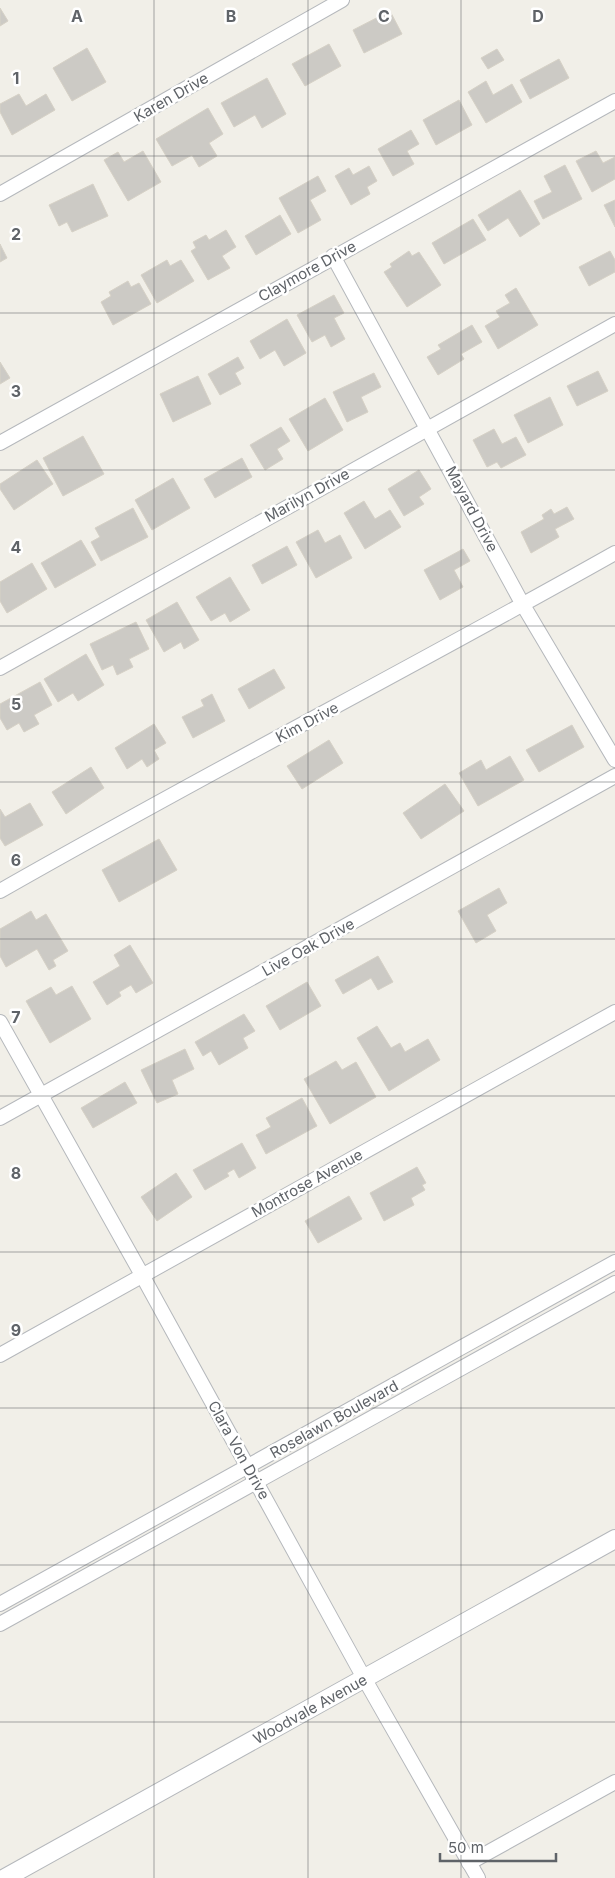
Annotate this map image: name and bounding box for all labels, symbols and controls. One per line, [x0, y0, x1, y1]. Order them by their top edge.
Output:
text: A [71, 6, 83, 26]
text: B [226, 6, 236, 26]
text: C [378, 6, 390, 26]
text: D [532, 6, 544, 26]
text: 1 [13, 68, 19, 88]
street label: Karen Drive [130, 68, 212, 126]
text: 2 [11, 224, 21, 244]
street label: Claymore Drive [255, 236, 359, 306]
text: 3 [11, 381, 21, 401]
street label: Mayard Drive [441, 463, 503, 555]
street label: Marilyn Drive [261, 464, 353, 526]
text: 4 [11, 537, 22, 557]
text: 5 [11, 694, 21, 714]
street label: Kim Drive [272, 698, 342, 746]
text: 6 [11, 850, 21, 870]
street label: Live Oak Drive [258, 914, 358, 980]
text: 7 [11, 1007, 21, 1027]
street label: Montrose Avenue [248, 1145, 366, 1221]
text: 8 [11, 1163, 21, 1183]
text: 9 [11, 1320, 21, 1340]
street label: Roselawn Boulevard [267, 1376, 401, 1462]
street label: Clara Von Drive [204, 1397, 274, 1503]
street label: Woodvale Avenue [250, 1670, 370, 1748]
scale bar [440, 1830, 556, 1862]
text: 50 m [448, 1838, 484, 1857]

